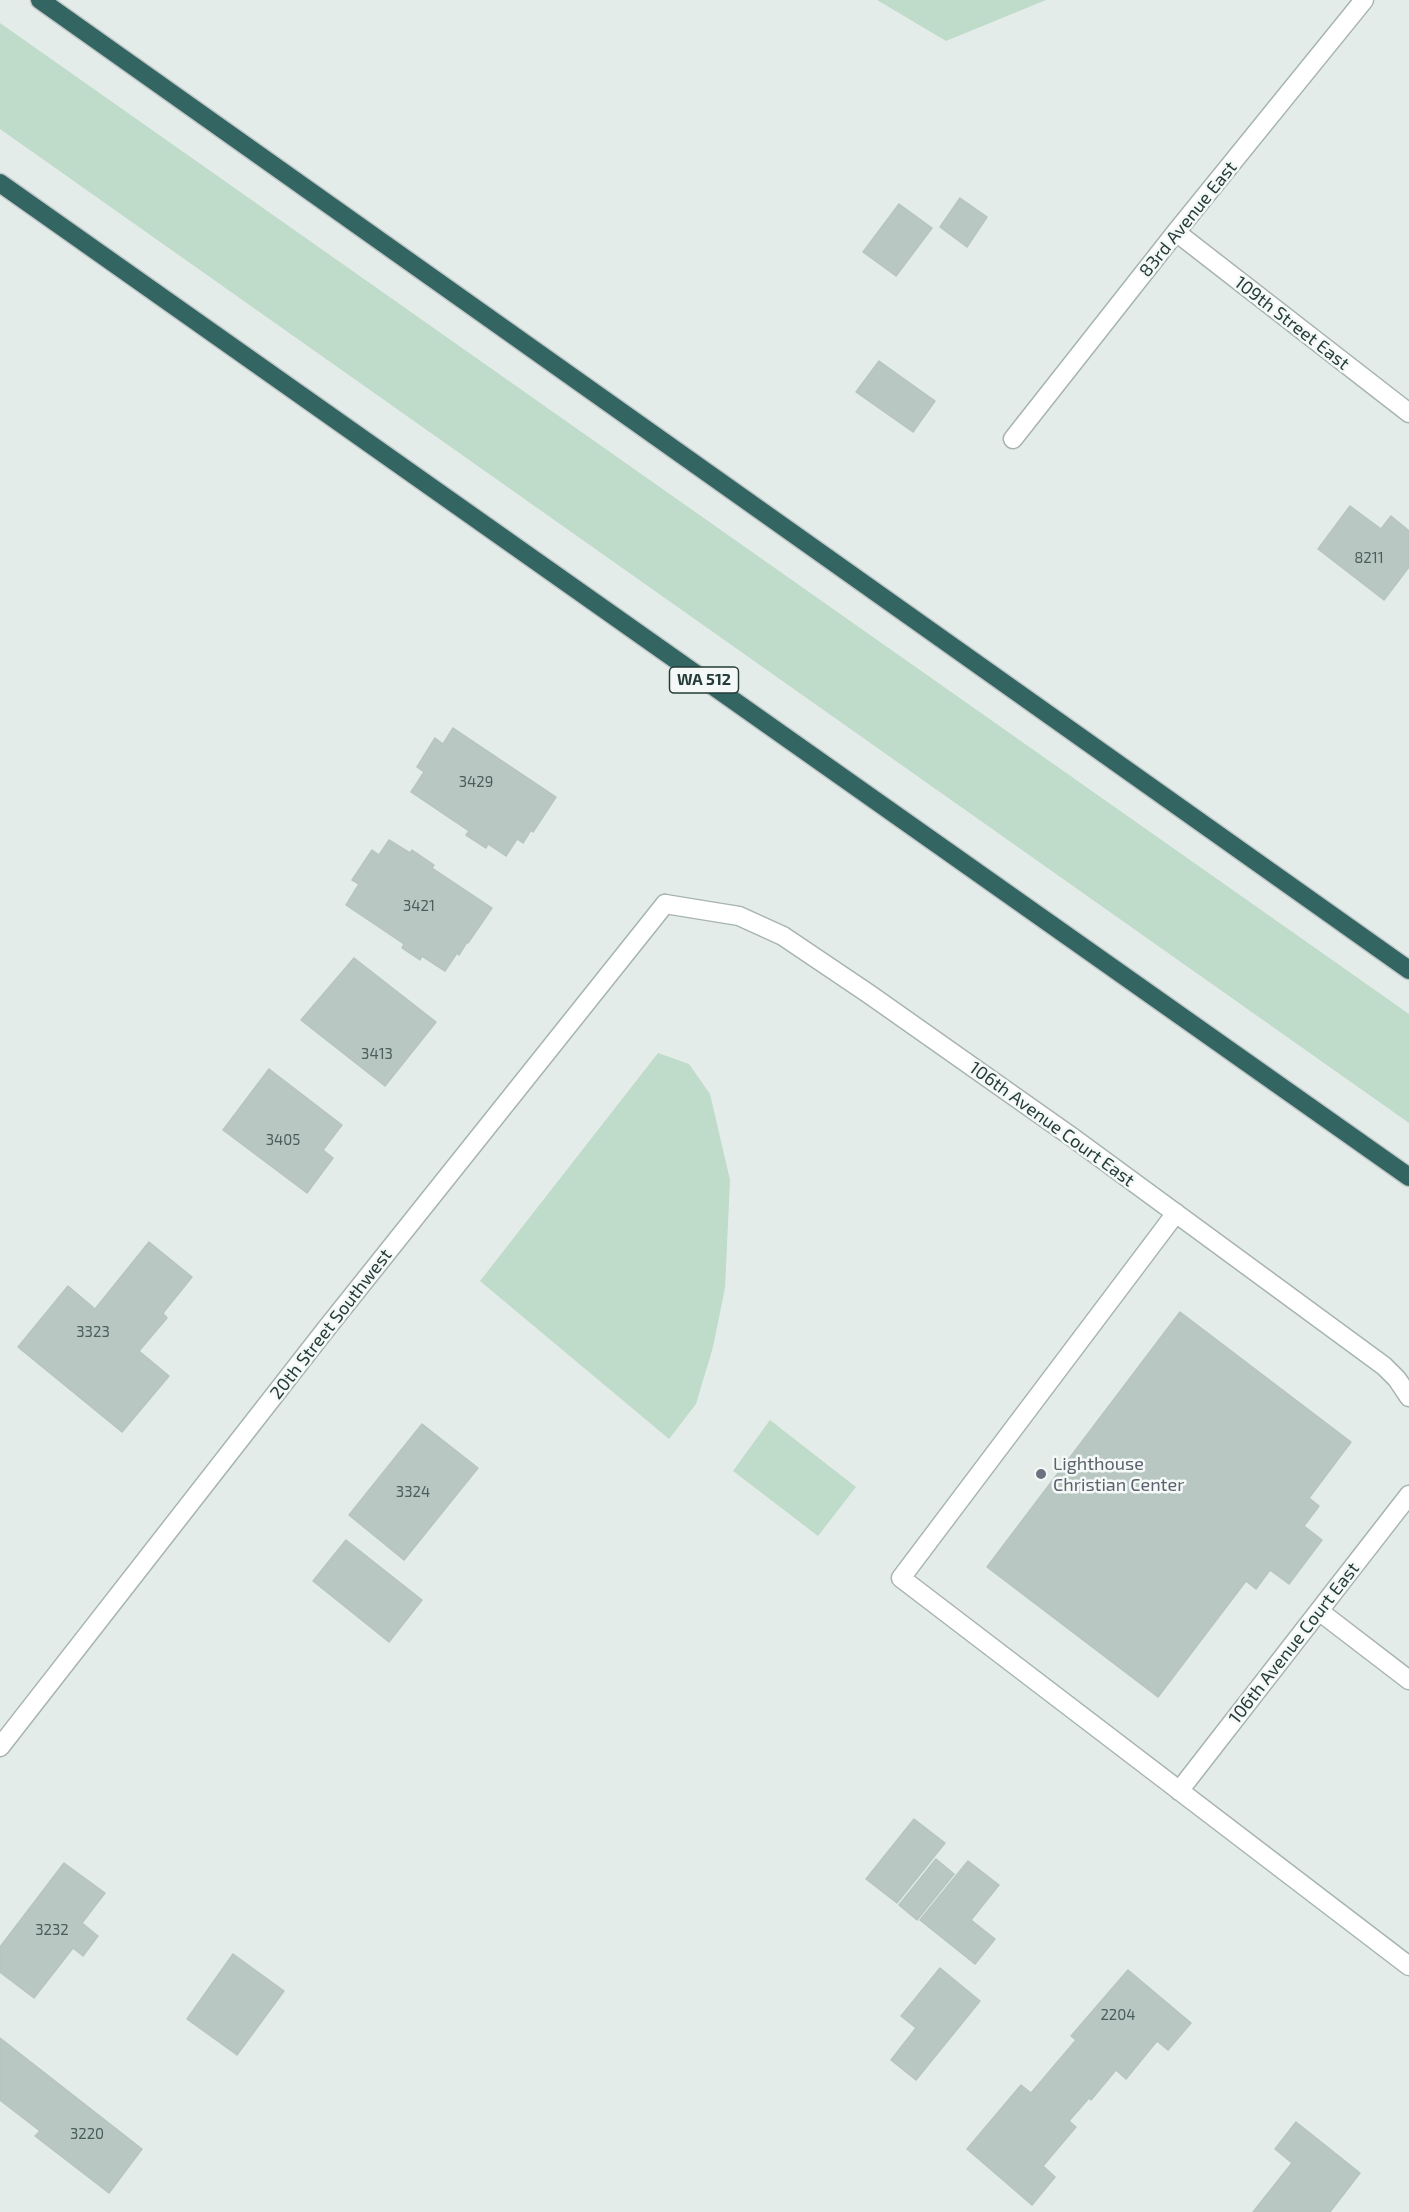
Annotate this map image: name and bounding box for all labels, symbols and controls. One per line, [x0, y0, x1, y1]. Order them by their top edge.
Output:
street label: 83rd Avenue East [1135, 157, 1241, 281]
street label: 109th Street East [1230, 272, 1354, 374]
house number: 8211 [1354, 549, 1384, 567]
road number: WA 512 [670, 667, 738, 693]
house number: 3429 [459, 773, 493, 791]
house number: 3421 [403, 897, 435, 915]
house number: 3413 [361, 1045, 393, 1063]
street label: 106th Avenue Court East [965, 1057, 1139, 1191]
house number: 3405 [266, 1131, 300, 1149]
street label: 20th Street Southwest [266, 1245, 396, 1403]
house number: 3323 [76, 1323, 110, 1341]
place label: Lighthouse Christian Center [1053, 1453, 1184, 1496]
marker: Lighthouse Christian Center [1034, 1467, 1048, 1481]
house number: 3324 [396, 1483, 430, 1501]
street label: 106th Avenue Court East [1224, 1558, 1364, 1728]
house number: 3232 [35, 1921, 69, 1939]
house number: 2204 [1100, 2006, 1136, 2024]
house number: 3220 [70, 2125, 104, 2143]

